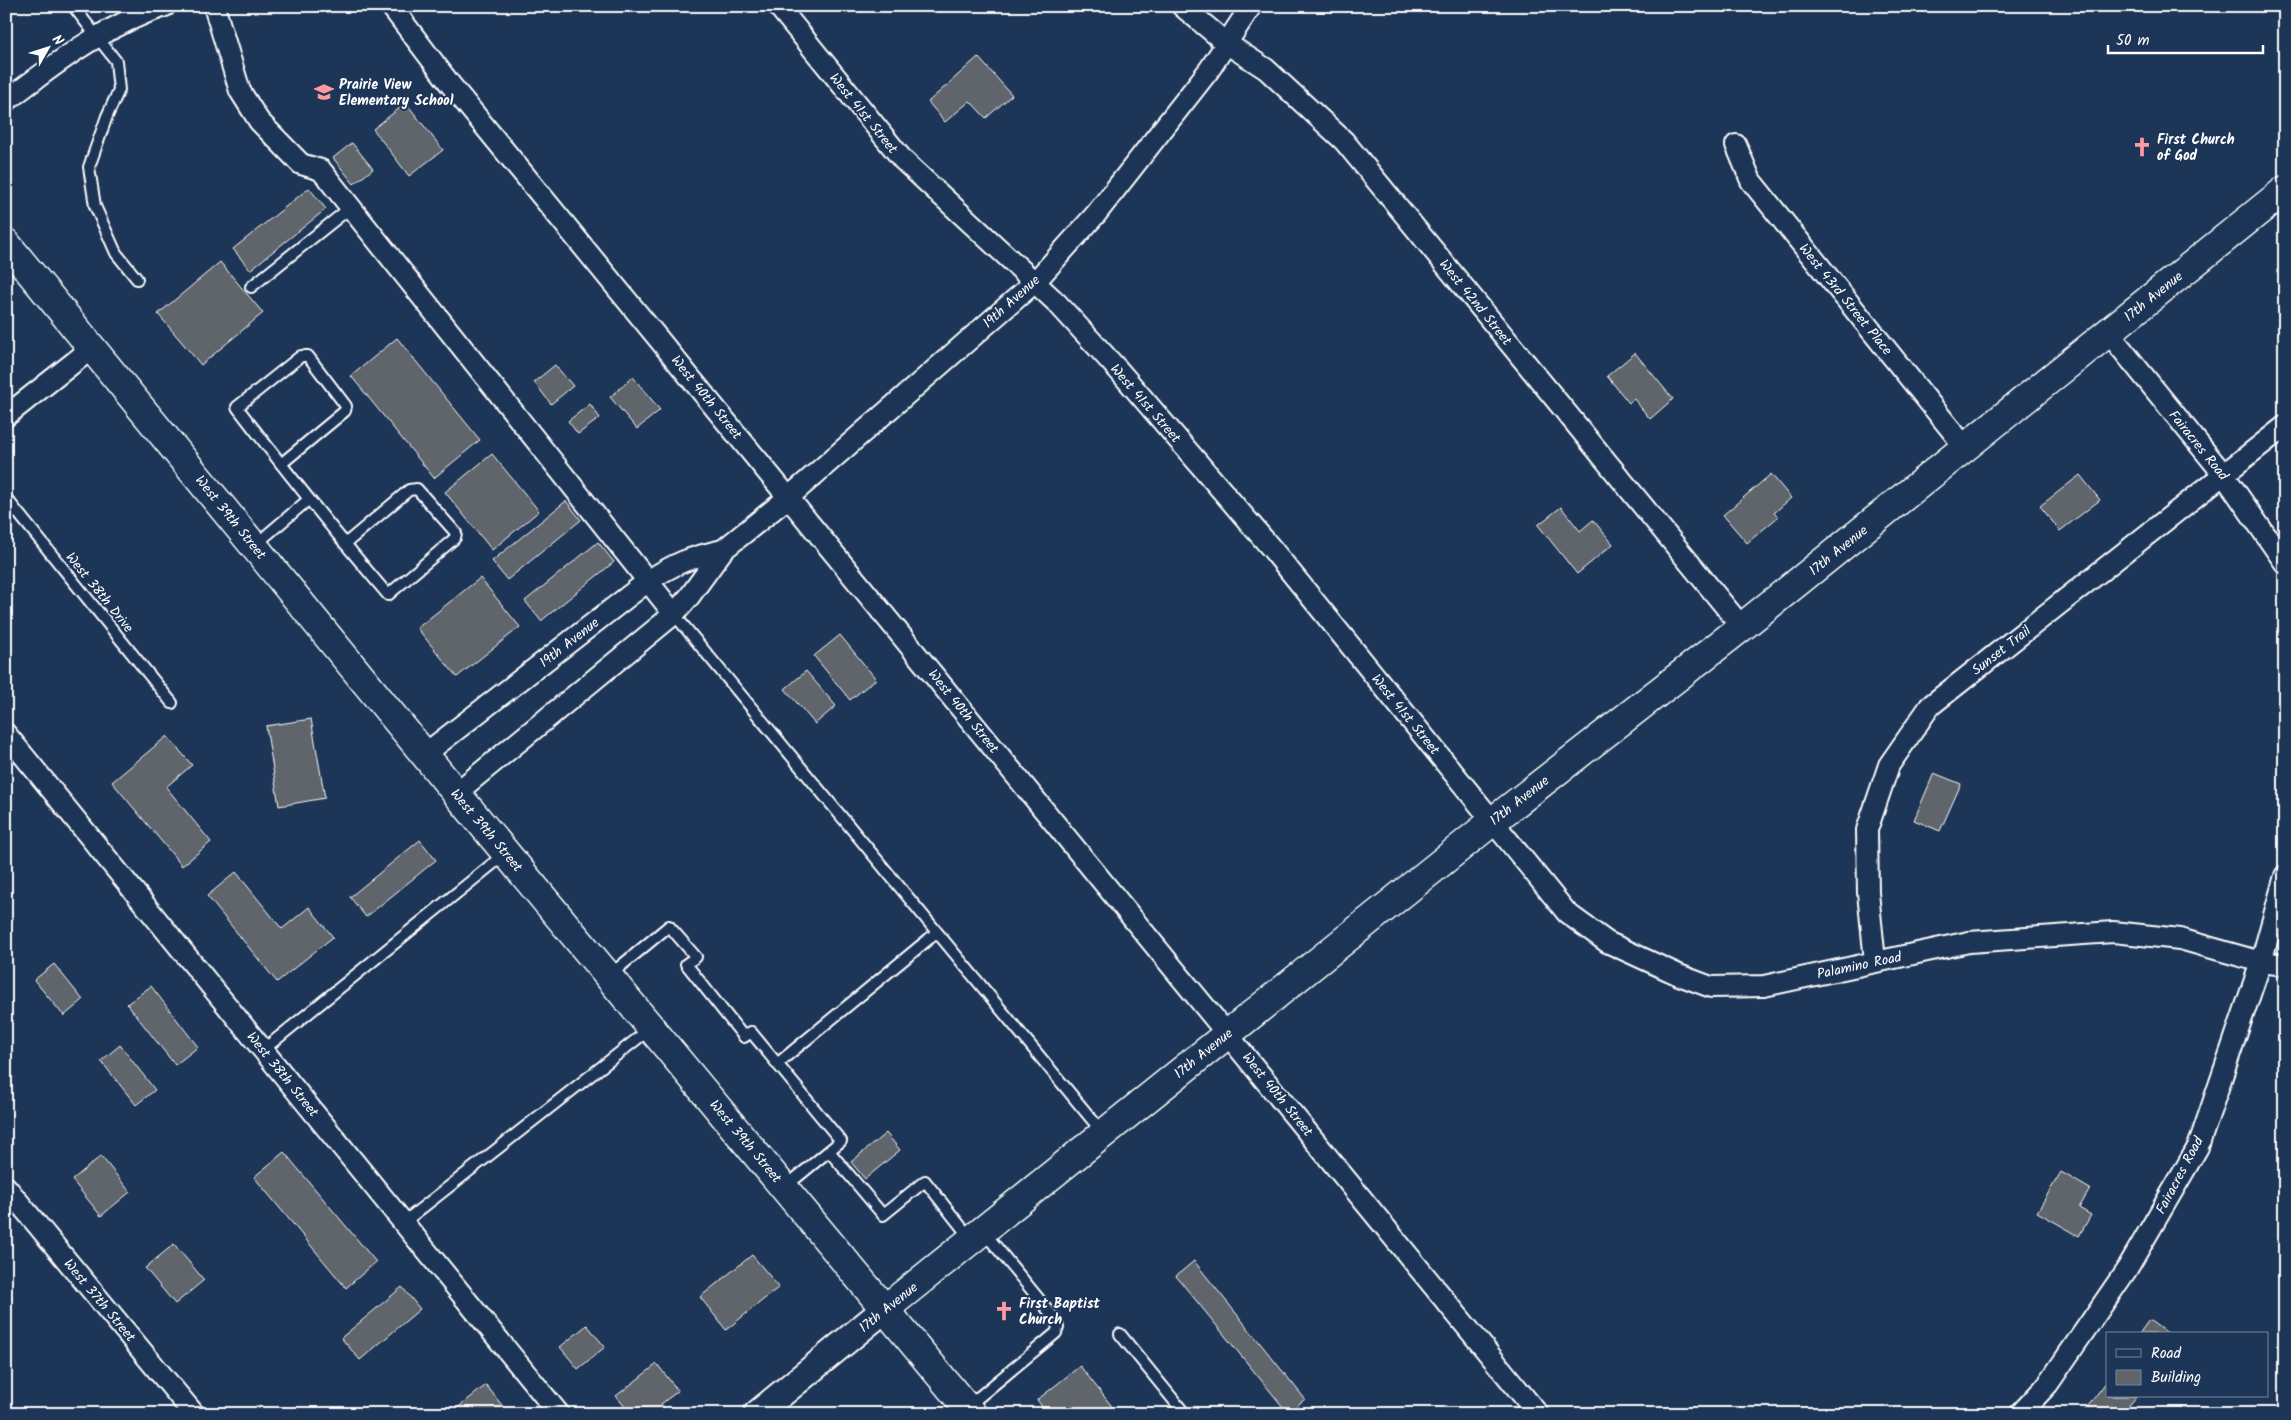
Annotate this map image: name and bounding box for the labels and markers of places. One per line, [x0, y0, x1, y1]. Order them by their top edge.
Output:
place label: Prairie View Elementary School [339, 74, 454, 112]
school or university icon: Prairie View Elementary School [313, 81, 335, 103]
place label: First Church of God [2157, 129, 2235, 167]
church icon: First Church of God [2131, 136, 2153, 158]
place label: First Baptist Church [1019, 1293, 1100, 1331]
church icon: First Baptist Church [993, 1300, 1015, 1322]

